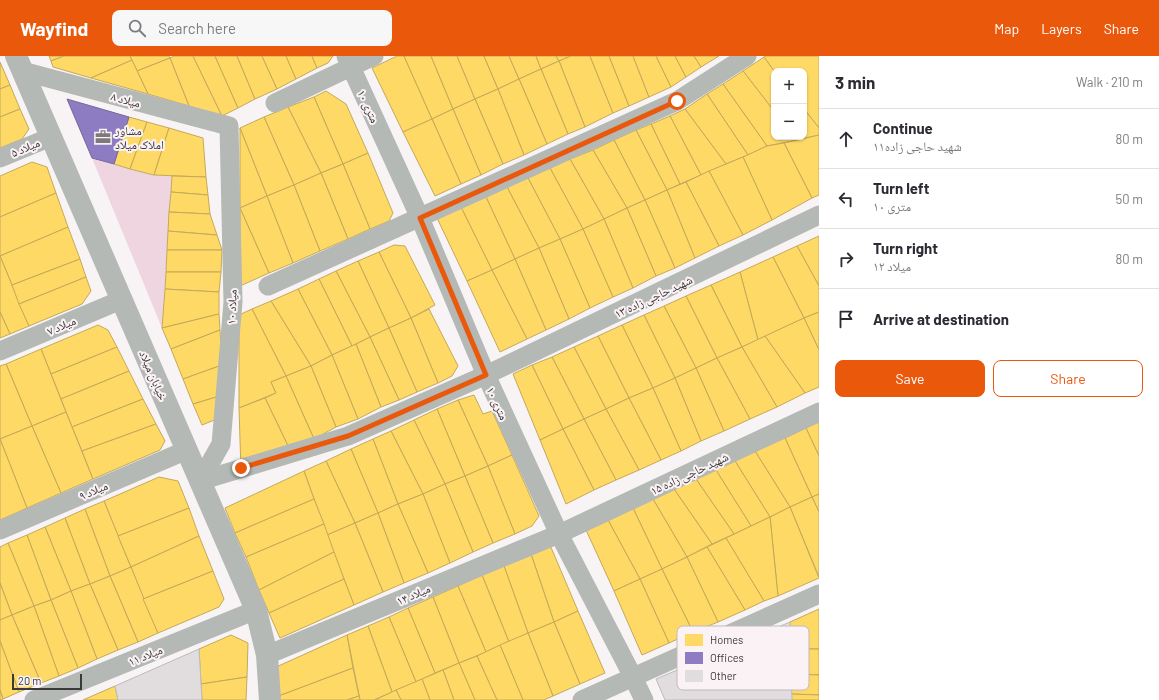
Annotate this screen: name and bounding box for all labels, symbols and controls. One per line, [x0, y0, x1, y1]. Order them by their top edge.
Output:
search box [112, 10, 392, 46]
text: Wayfind [20, 17, 88, 40]
icon: search [126, 17, 148, 39]
text: Search here [158, 19, 236, 37]
text: Map [994, 20, 1019, 37]
text: Layers [1041, 20, 1082, 37]
text: Share [1104, 20, 1139, 37]
map controls [771, 68, 807, 140]
button: + [771, 68, 807, 104]
text: 3 min [835, 72, 875, 92]
text: Walk · 210 m [1076, 74, 1143, 90]
street label: ۱۰ متری [354, 87, 383, 125]
street label: میلاد ۸ [109, 88, 142, 111]
route start [668, 92, 686, 110]
button: − [771, 104, 807, 140]
text: Continue [873, 119, 933, 137]
place label: مشاور املاک میلاد [114, 123, 164, 152]
office icon: مشاور املاک میلاد [94, 128, 112, 146]
icon: ahead [835, 128, 857, 150]
text: 80 m [1116, 131, 1143, 147]
street label: میلاد ۵ [9, 135, 42, 160]
text: شهید حاجی زاده۱۱ [873, 138, 962, 154]
text: Turn left [873, 179, 929, 197]
icon: left [835, 188, 857, 210]
text: 50 m [1116, 191, 1143, 207]
text: ۱۰ متری [873, 198, 911, 214]
text: Turn right [873, 239, 938, 257]
icon: right [835, 248, 857, 270]
text: 80 m [1116, 251, 1143, 267]
text: میلاد ۱۲ [873, 258, 911, 274]
street label: شهید حاجی زاده ۱۳ [612, 272, 695, 321]
street label: میلاد ۱۰ [223, 289, 240, 325]
icon: arrive [835, 308, 857, 330]
text: Arrive at destination [873, 310, 1009, 328]
street label: میلاد ۷ [45, 313, 78, 338]
street label: خیابان میلاد [136, 348, 171, 403]
button: Save [835, 360, 985, 397]
button: Share [993, 360, 1143, 397]
street label: ۱۰ متری [483, 384, 512, 422]
street label: شهید حاجی زاده ۱۵ [648, 449, 731, 498]
route end [232, 459, 250, 477]
street label: میلاد ۹ [77, 478, 110, 503]
street label: میلاد ۱۴ [394, 581, 432, 608]
legend [677, 626, 809, 690]
text: Homes [710, 633, 743, 646]
street label: میلاد ۱۱ [126, 642, 164, 669]
text: Offices [710, 651, 744, 664]
text: Other [710, 669, 737, 682]
scale bar [12, 672, 82, 691]
text: 20 m [18, 674, 41, 687]

